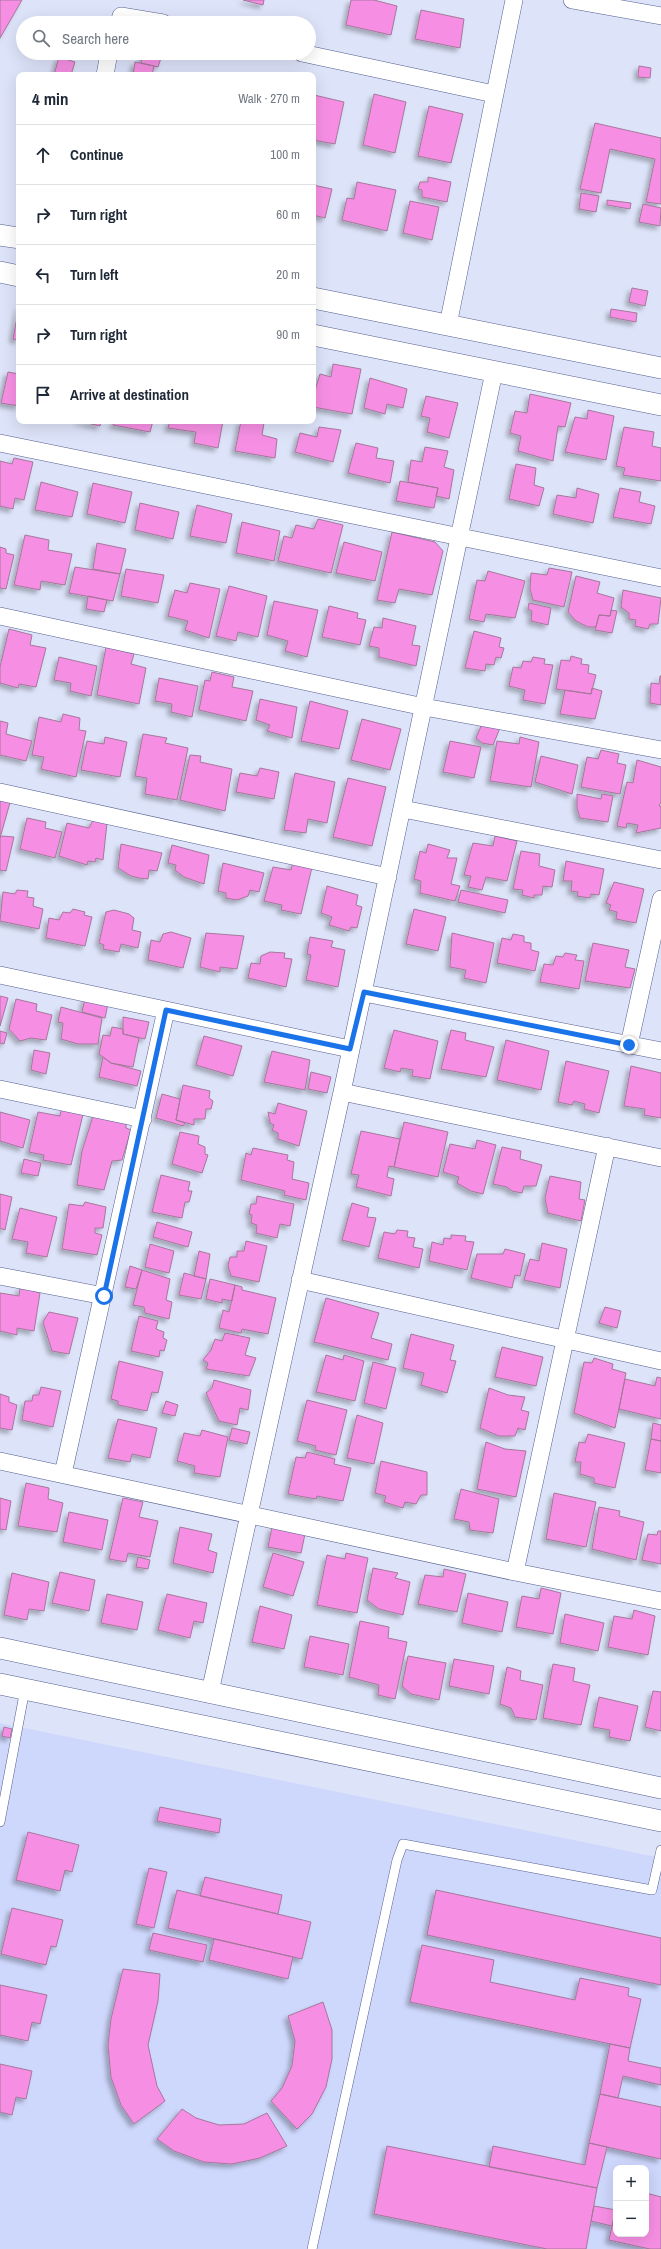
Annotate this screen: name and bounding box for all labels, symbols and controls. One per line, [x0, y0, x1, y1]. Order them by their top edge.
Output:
search box [16, 16, 316, 60]
icon: search [30, 27, 52, 49]
text: Search here [62, 28, 129, 49]
text: 4 min [32, 87, 68, 110]
text: Walk · 270 m [238, 90, 300, 107]
icon: ahead [32, 144, 54, 166]
text: Continue [70, 144, 123, 165]
text: 100 m [270, 146, 300, 163]
icon: right [32, 204, 54, 226]
text: Turn right [70, 204, 127, 225]
text: 60 m [276, 206, 300, 223]
icon: left [32, 264, 54, 286]
text: Turn left [70, 264, 118, 285]
text: 20 m [276, 266, 300, 283]
icon: right [32, 324, 54, 346]
text: Turn right [70, 324, 127, 345]
text: 90 m [276, 326, 300, 343]
icon: arrive [32, 384, 54, 406]
text: Arrive at destination [70, 384, 189, 405]
route end [620, 1036, 638, 1054]
route start [95, 1287, 113, 1305]
map controls [613, 2165, 649, 2237]
button: + [613, 2165, 649, 2201]
button: − [613, 2201, 649, 2237]

